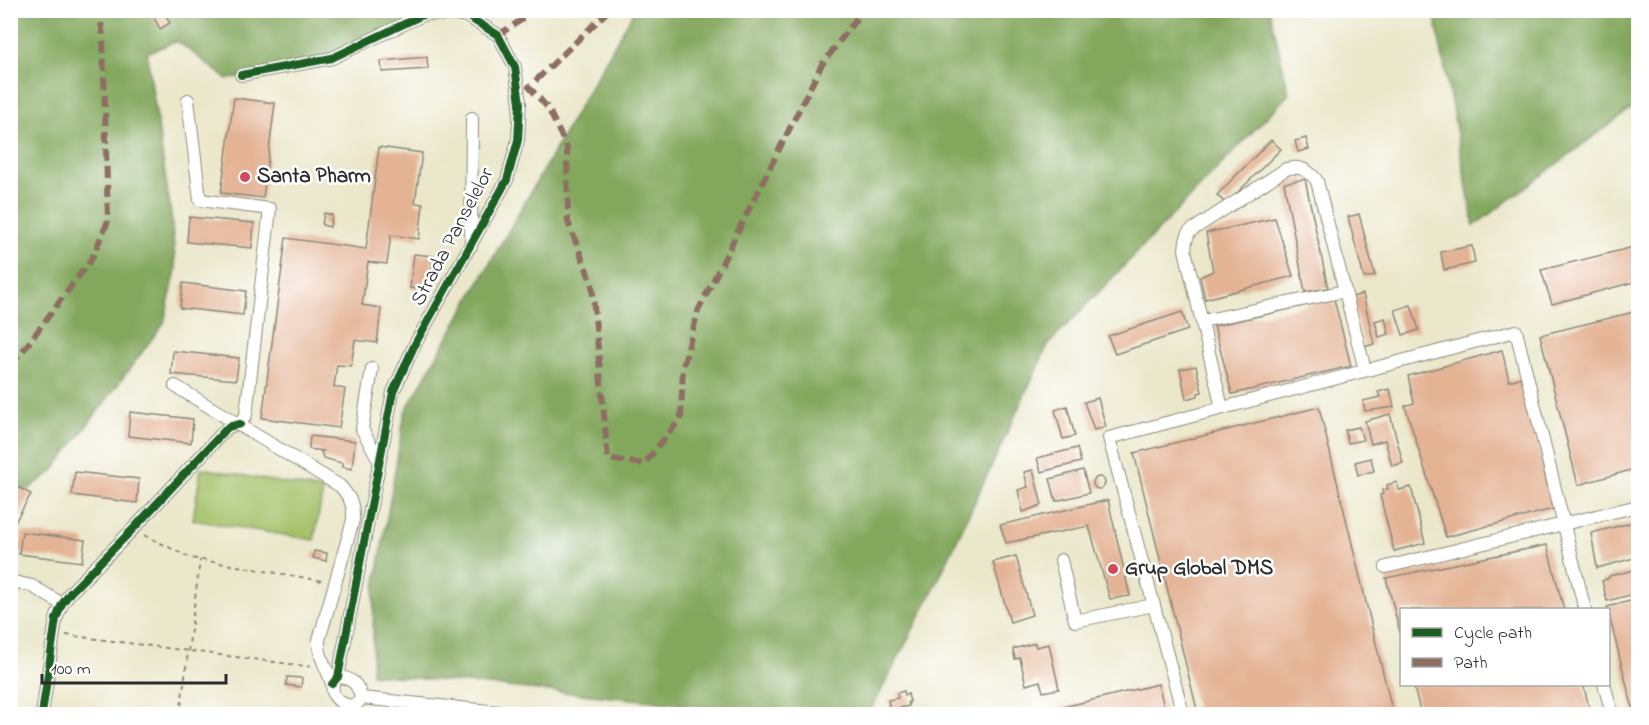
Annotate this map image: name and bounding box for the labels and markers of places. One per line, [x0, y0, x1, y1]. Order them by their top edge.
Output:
place label: Santa Pharm [257, 162, 371, 192]
marker: Santa Pharm [238, 170, 252, 184]
place label: Grup Global DMS [1125, 554, 1274, 584]
marker: Grup Global DMS [1106, 562, 1120, 576]

